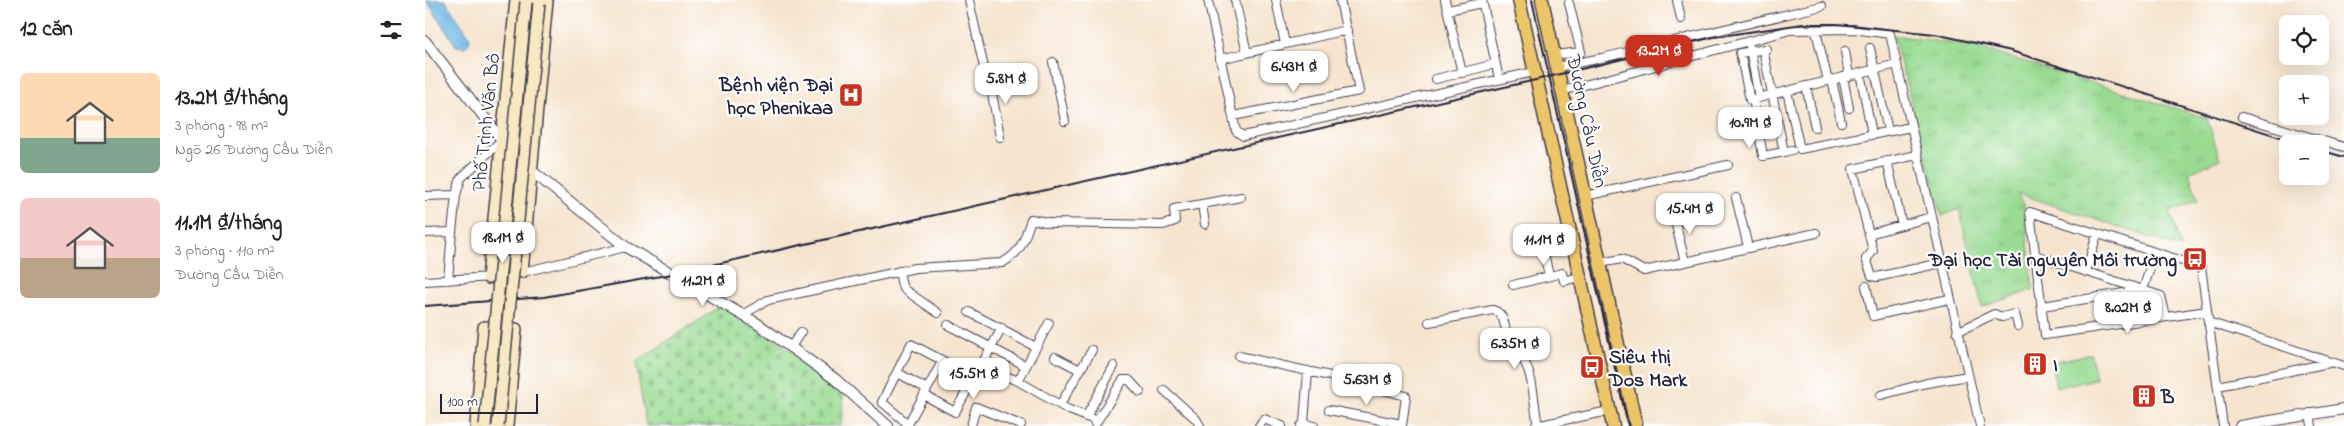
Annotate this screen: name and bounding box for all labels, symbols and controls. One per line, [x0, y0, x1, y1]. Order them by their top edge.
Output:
text: 12 căn [20, 15, 73, 45]
map controls [2279, 15, 2329, 185]
button: locate [2279, 15, 2329, 65]
icon: filters [377, 16, 405, 44]
pin: 13.2M ₫ [1613, 34, 1705, 77]
text: 13.2M ₫ [1636, 39, 1682, 63]
pin: 6.43M ₫ [1248, 51, 1340, 93]
street label: Đường Cầu Diễn [1556, 51, 1614, 191]
street label: Phố Trịnh Văn Bô [466, 52, 509, 193]
text: 6.43M ₫ [1271, 55, 1317, 79]
pin: 5.8M ₫ [965, 62, 1047, 105]
text: 5.8M ₫ [986, 67, 1026, 91]
place label: Bệnh viện Đại học Phenikaa [718, 72, 833, 124]
button: + [2279, 75, 2329, 125]
hospital icon: Bệnh viện Đại học Phenikaa [838, 82, 864, 108]
text: 13.2M ₫/tháng [175, 84, 288, 114]
icon: home [60, 93, 120, 153]
pin: 10.9M ₫ [1704, 106, 1796, 149]
text: 10.9M ₫ [1729, 111, 1771, 135]
text: 3 phòng · 98 m² [175, 114, 268, 138]
button: − [2279, 135, 2329, 185]
text: Ngõ 26 Đường Cầu Diễn [175, 138, 333, 162]
pin: 15.4M ₫ [1644, 192, 1736, 235]
text: 15.4M ₫ [1667, 197, 1713, 221]
text: 11.1M ₫/tháng [175, 209, 282, 239]
icon: home [60, 218, 120, 278]
pin: 18.1M ₫ [457, 222, 549, 264]
pin: 11.1M ₫ [1498, 224, 1590, 266]
text: 18.1M ₫ [482, 226, 524, 250]
text: 11.1M ₫ [1524, 228, 1564, 252]
text: 3 phòng · 110 m² [175, 239, 275, 263]
bus stop icon: Đại học Tài nguyên Môi trường [2182, 246, 2208, 272]
place label: Đại học Tài nguyên Môi trường [1927, 247, 2177, 277]
text: Đường Cầu Diễn [175, 263, 283, 287]
pin: 11.2M ₫ [657, 264, 749, 307]
text: 11.2M ₫ [681, 269, 725, 293]
pin: 8.02M ₫ [2082, 292, 2174, 334]
text: 8.02M ₫ [2105, 296, 2151, 320]
pin: 6.35M ₫ [1469, 328, 1561, 370]
text: 6.35M ₫ [1491, 332, 1539, 356]
place label: Siêu thị Dos Mark [1608, 344, 1688, 396]
building icon: I [2022, 351, 2048, 377]
place label: I [2053, 352, 2058, 381]
bus stop icon: Siêu thị Dos Mark [1579, 354, 1605, 380]
pin: 15.5M ₫ [928, 358, 1020, 400]
text: 15.5M ₫ [950, 362, 998, 386]
pin: 5.63M ₫ [1321, 364, 1413, 406]
text: 5.63M ₫ [1343, 368, 1391, 392]
building icon: B [2131, 383, 2157, 409]
place label: B [2160, 384, 2175, 413]
scale bar [440, 391, 537, 414]
text: 100 m [447, 392, 478, 413]

